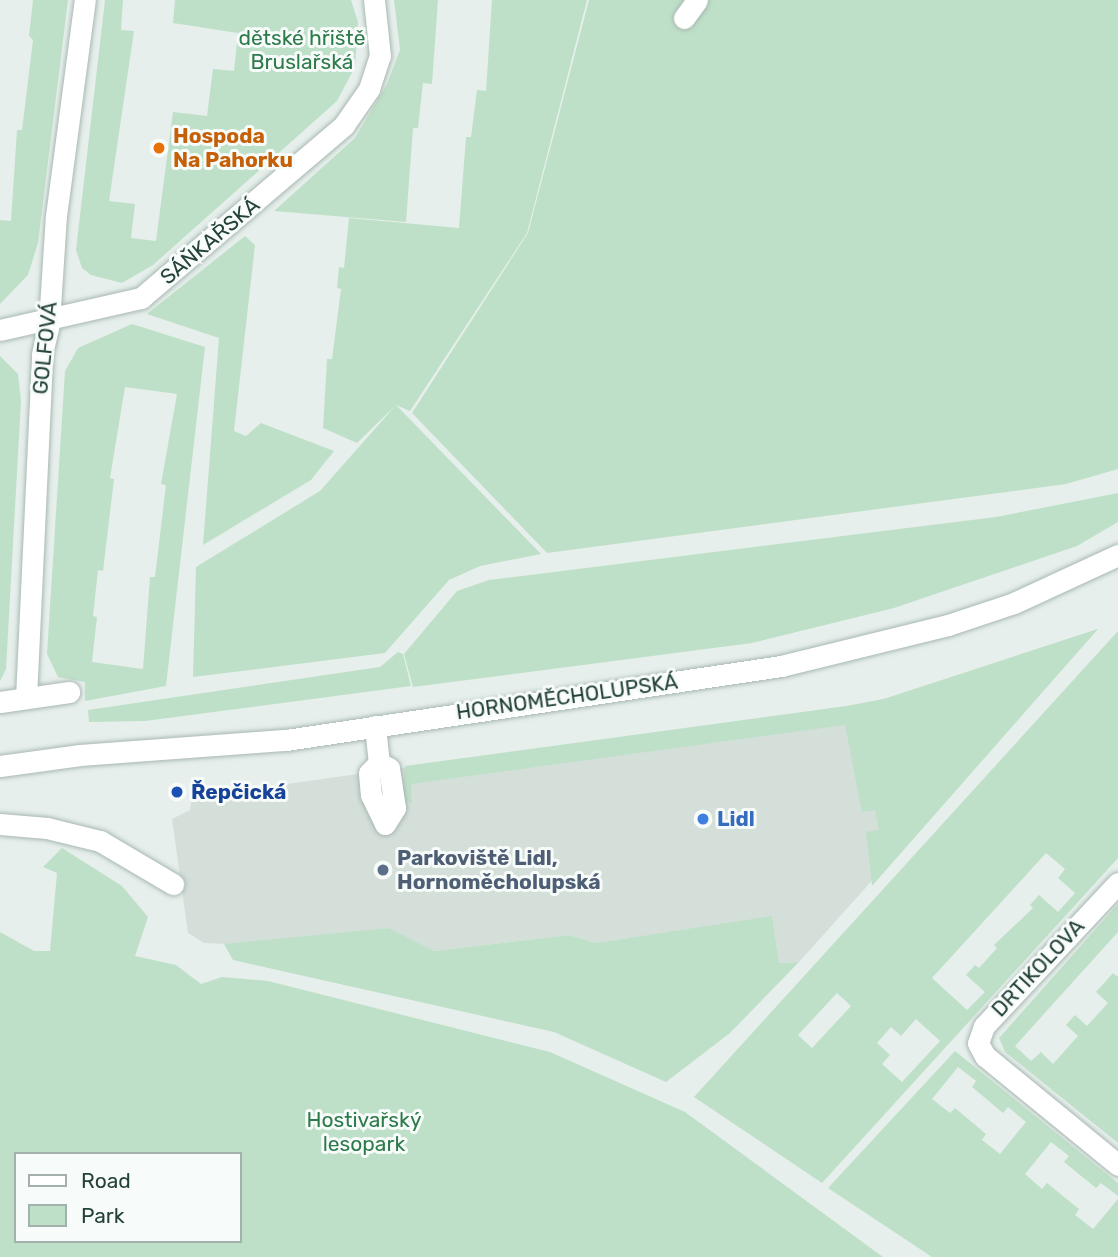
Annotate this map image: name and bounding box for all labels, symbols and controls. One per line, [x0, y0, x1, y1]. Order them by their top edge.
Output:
park label: dětské hřiště Bruslařská [239, 25, 365, 75]
place label: Hospoda Na Pahorku [173, 123, 293, 173]
marker: Hospoda Na Pahorku [151, 140, 167, 156]
street label: SÁŇKAŘSKÁ [155, 192, 265, 290]
street label: GOLFOVÁ [28, 300, 62, 396]
street label: HORNOMĚCHOLUPSKÁ [455, 669, 679, 725]
place label: Řepčická [191, 779, 286, 805]
marker: Řepčická [169, 784, 185, 800]
place label: Lidl [717, 806, 755, 832]
marker: Lidl [695, 811, 711, 827]
place label: Parkoviště Lidl, Hornoměcholupská [397, 845, 601, 895]
marker: Parkoviště Lidl, Hornoměcholupská [375, 862, 391, 878]
street label: DRTIKOLOVA [986, 914, 1090, 1022]
park label: Hostivařský lesopark [307, 1107, 421, 1157]
legend [14, 1152, 242, 1243]
text: Road [81, 1168, 131, 1193]
text: Park [81, 1203, 125, 1228]

